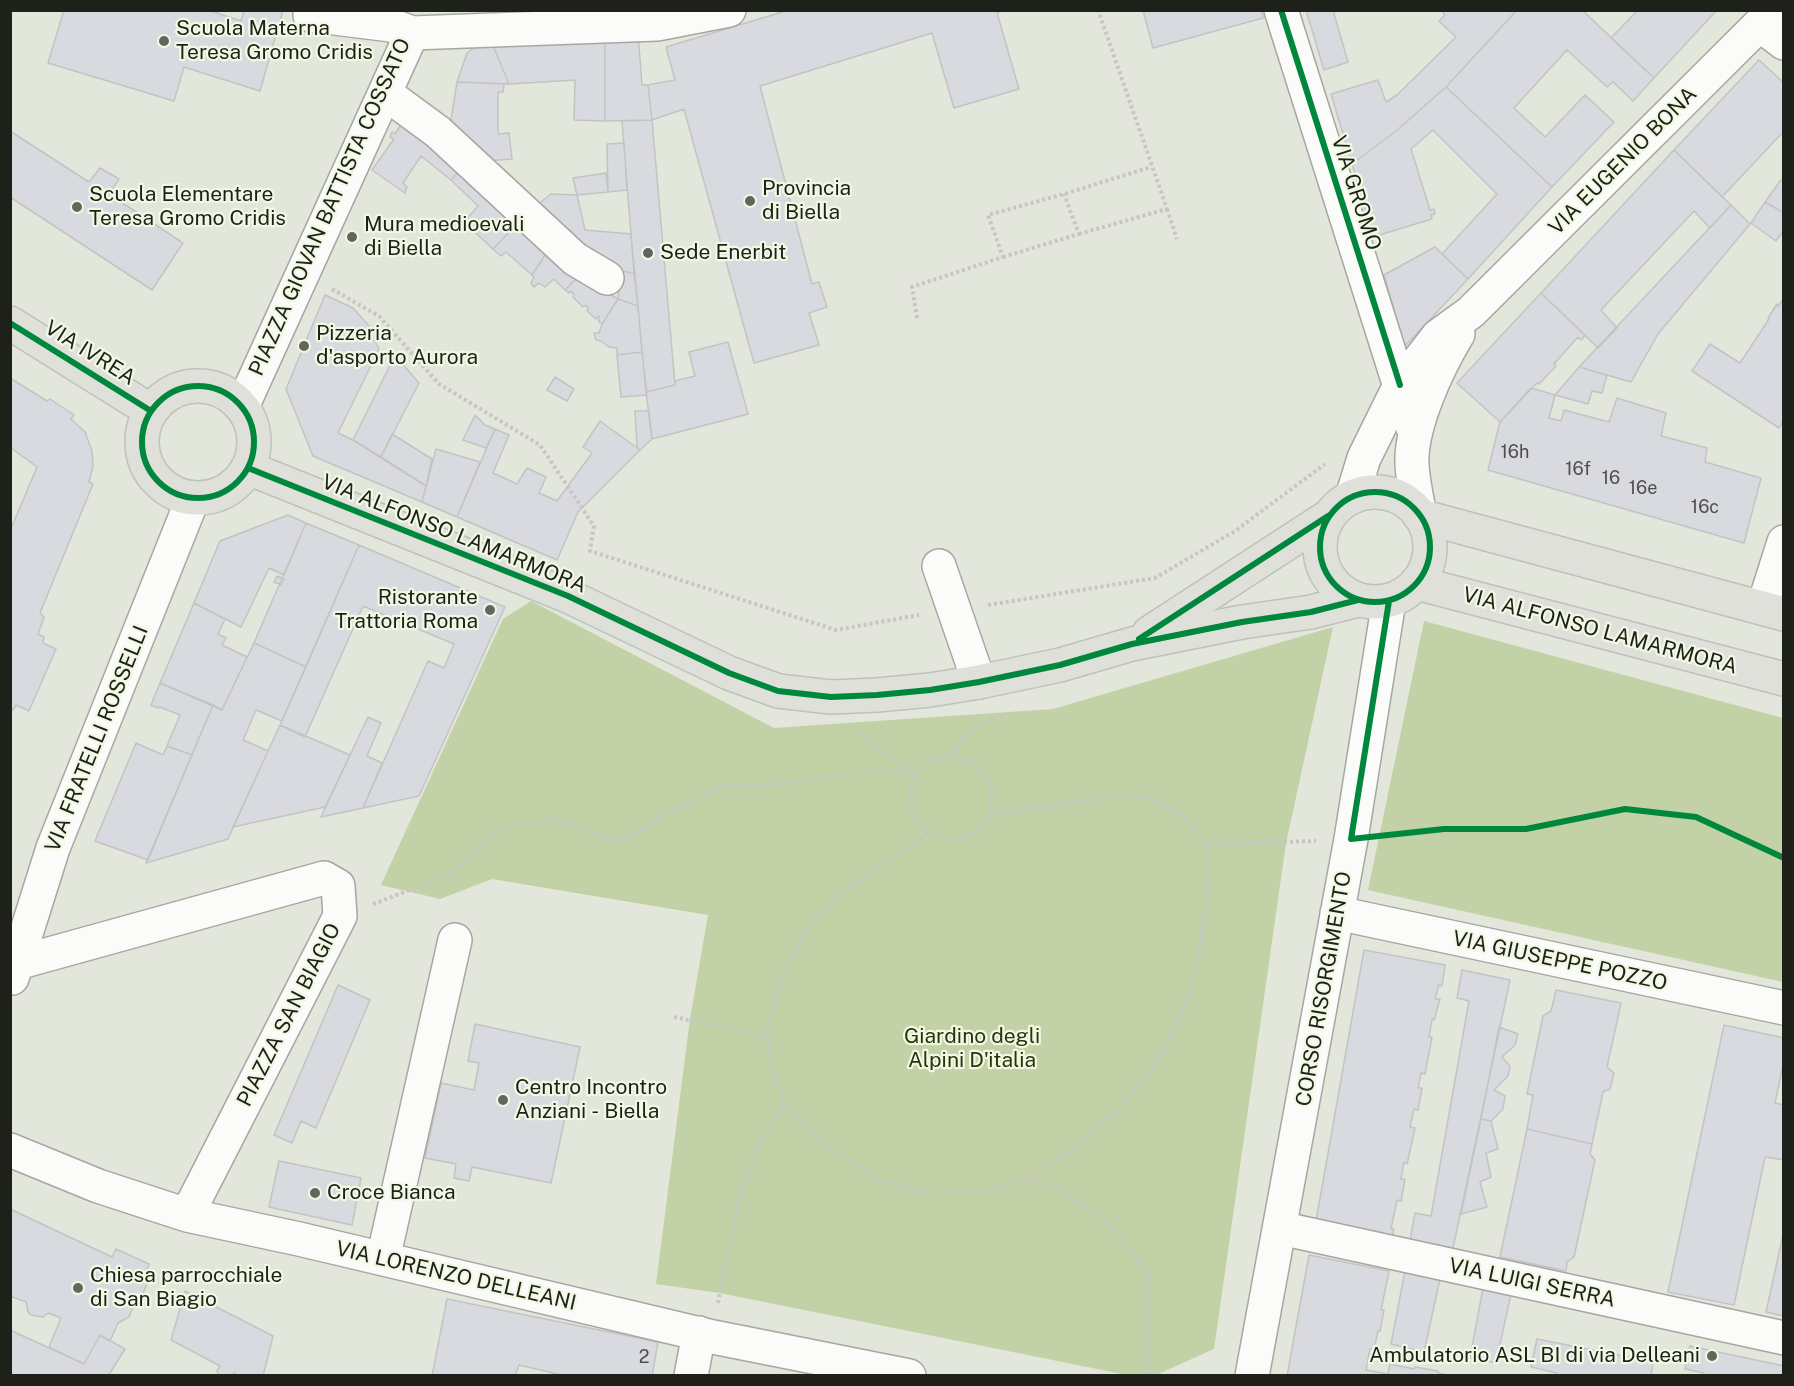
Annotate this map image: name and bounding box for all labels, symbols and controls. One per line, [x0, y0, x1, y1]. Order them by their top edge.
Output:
place label: Scuola Materna Teresa Gromo Cridis [176, 16, 373, 66]
marker: Scuola Materna Teresa Gromo Cridis [157, 34, 171, 48]
street label: PIAZZA GIOVAN BATTISTA COSSATO [244, 34, 416, 380]
street label: VIA EUGENIO BONA [1544, 82, 1702, 240]
street label: VIA GROMO [1326, 133, 1386, 253]
place label: Provincia di Biella [762, 176, 851, 226]
place label: Scuola Elementare Teresa Gromo Cridis [89, 182, 286, 232]
marker: Provincia di Biella [743, 194, 757, 208]
marker: Scuola Elementare Teresa Gromo Cridis [70, 200, 84, 214]
place label: Mura medioevali di Biella [364, 212, 524, 262]
marker: Mura medioevali di Biella [345, 230, 359, 244]
place label: Sede Enerbit [660, 240, 786, 266]
marker: Sede Enerbit [641, 246, 655, 260]
street label: VIA IVREA [40, 315, 140, 391]
place label: Pizzeria d'asporto Aurora [316, 321, 478, 371]
marker: Pizzeria d'asporto Aurora [297, 339, 311, 353]
house number: 16h [1501, 441, 1529, 463]
house number: 16f [1565, 458, 1591, 480]
house number: 16 [1602, 467, 1620, 489]
street label: VIA ALFONSO LAMARMORA [318, 469, 590, 599]
house number: 16e [1629, 477, 1657, 499]
house number: 16c [1691, 496, 1719, 518]
street label: VIA ALFONSO LAMARMORA [1460, 582, 1740, 680]
place label: Ristorante Trattoria Roma [335, 585, 478, 635]
marker: Ristorante Trattoria Roma [483, 603, 497, 617]
street label: VIA FRATELLI ROSSELLI [40, 622, 154, 856]
street label: CORSO RISORGIMENTO [1291, 870, 1357, 1108]
street label: PIAZZA SAN BIAGIO [232, 919, 346, 1111]
street label: VIA GIUSEPPE POZZO [1450, 926, 1670, 996]
park label: Giardino degli Alpini D'italia [904, 1024, 1040, 1074]
place label: Centro Incontro Anziani - Biella [515, 1075, 667, 1125]
marker: Centro Incontro Anziani - Biella [496, 1093, 510, 1107]
place label: Croce Bianca [327, 1180, 456, 1206]
marker: Croce Bianca [308, 1186, 322, 1200]
street label: VIA LORENZO DELLEANI [333, 1236, 579, 1316]
street label: VIA LUIGI SERRA [1447, 1253, 1617, 1313]
place label: Chiesa parrocchiale di San Biagio [90, 1263, 282, 1313]
marker: Chiesa parrocchiale di San Biagio [71, 1281, 85, 1295]
place label: Ambulatorio ASL BI di via Delleani [1369, 1343, 1700, 1369]
house number: 2 [639, 1346, 649, 1368]
marker: Ambulatorio ASL BI di via Delleani [1705, 1349, 1719, 1363]

